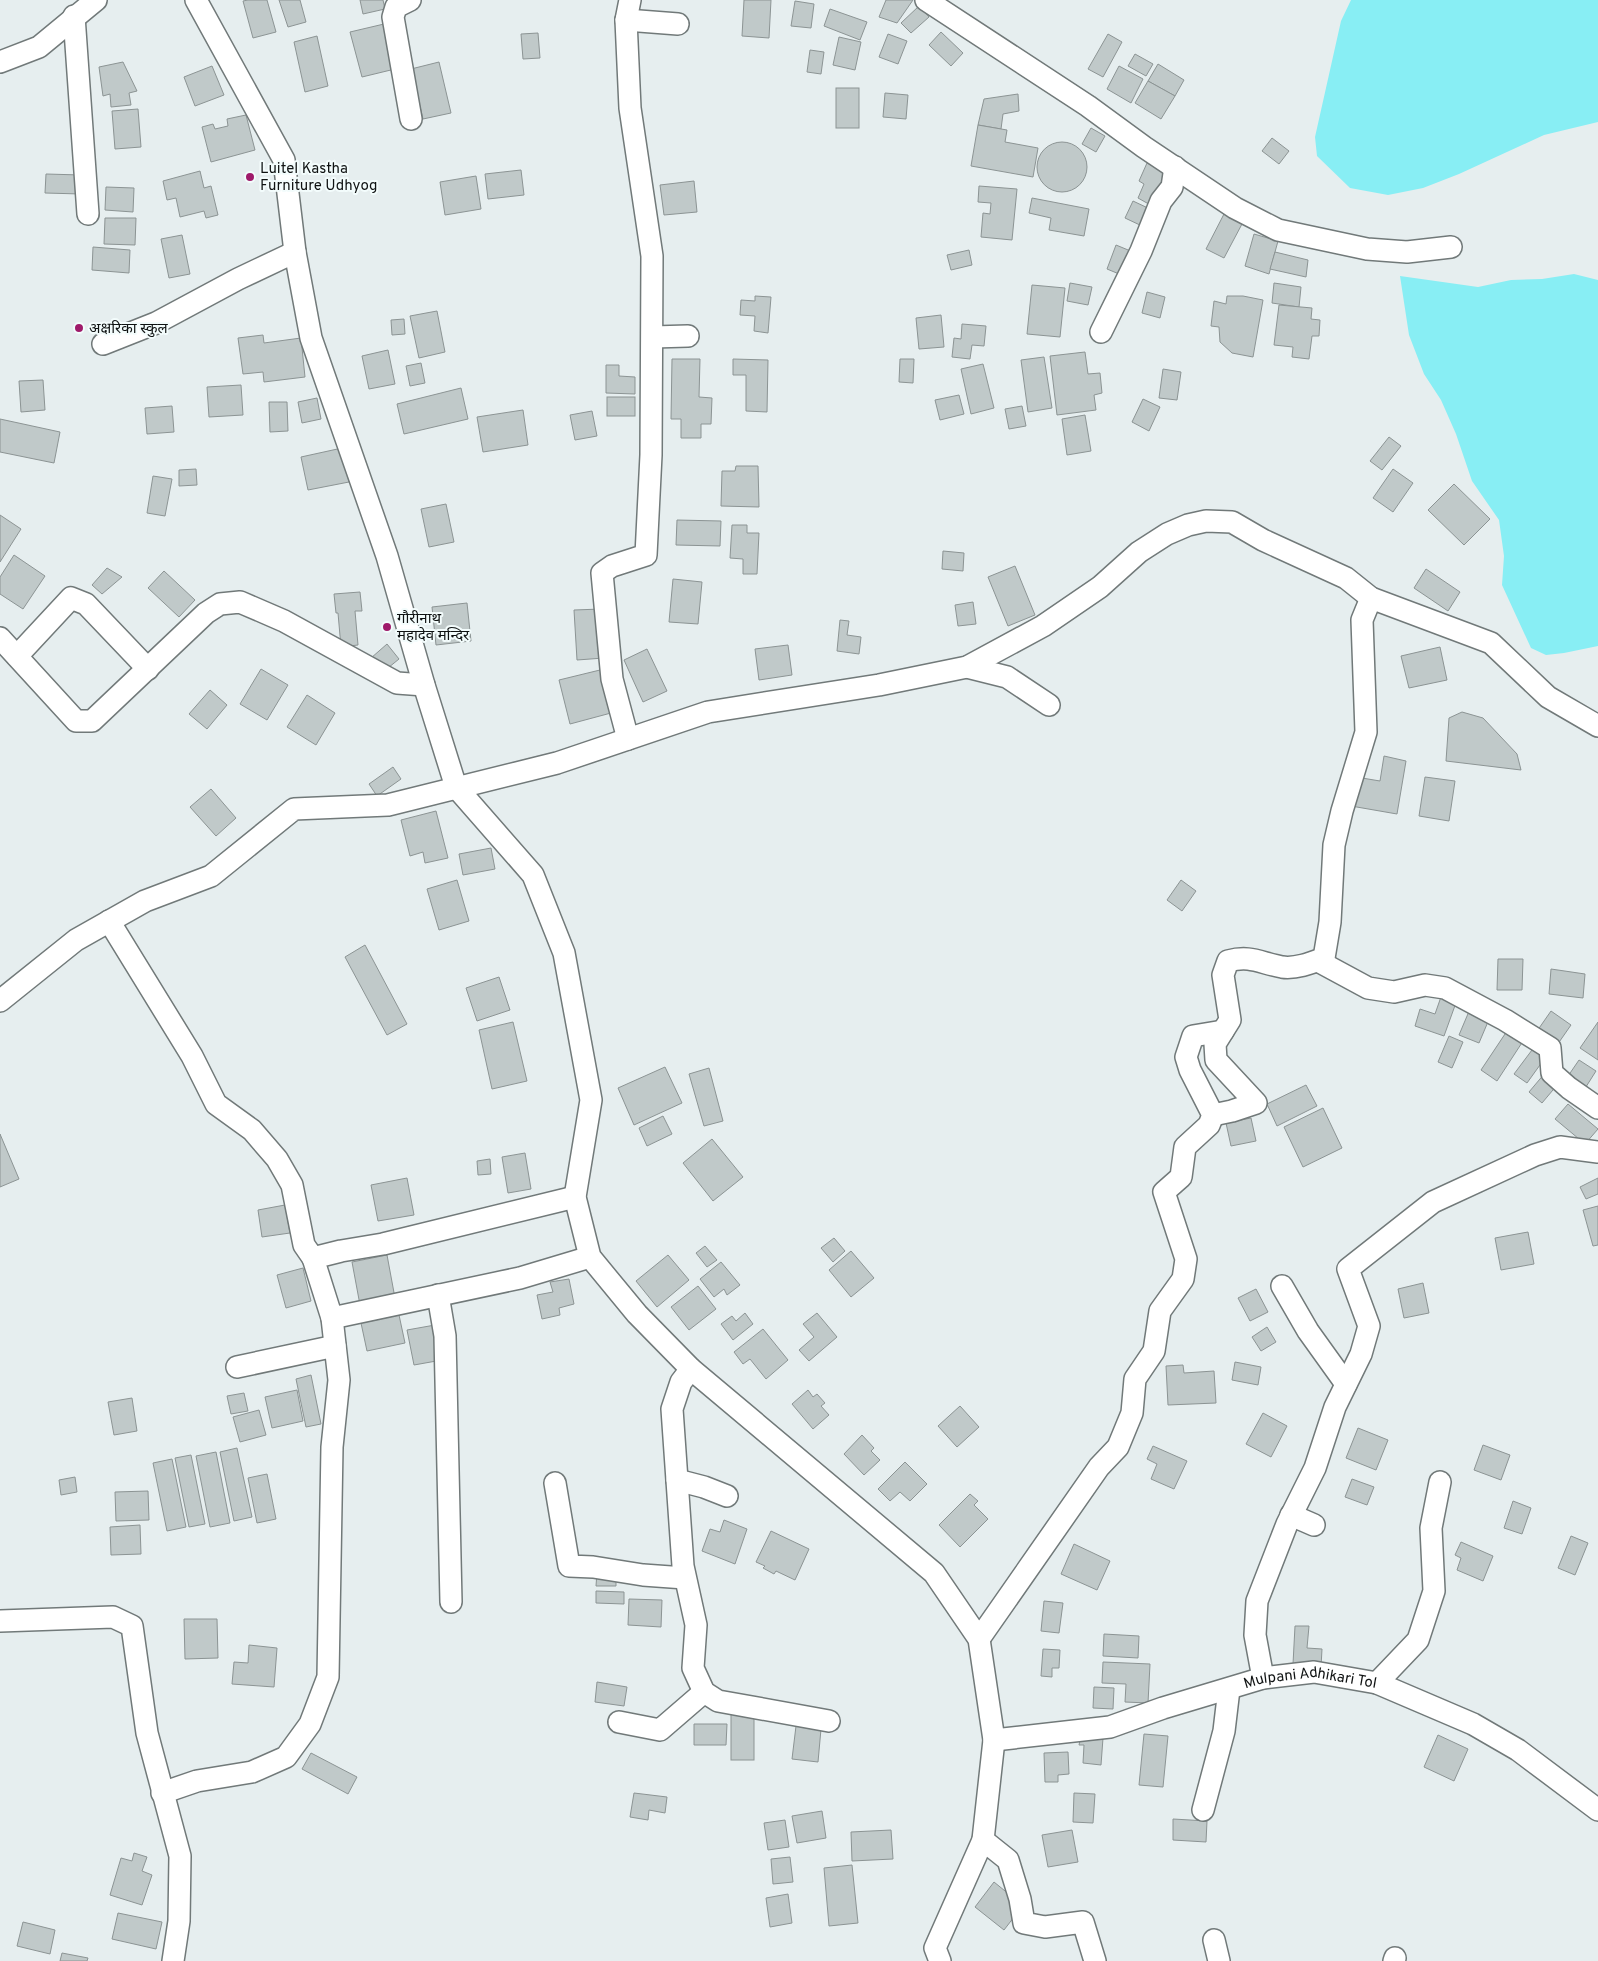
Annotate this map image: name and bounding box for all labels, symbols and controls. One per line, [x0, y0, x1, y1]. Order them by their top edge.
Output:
place label: Luitel Kastha Furniture Udhyog [260, 160, 377, 196]
marker: Luitel Kastha Furniture Udhyog [244, 171, 256, 183]
place label: अक्षरिका स्कुल [89, 320, 169, 339]
marker: अक्षरिका स्कुल [73, 322, 85, 334]
place label: गौरीनाथ महादेव मन्दिर [397, 610, 470, 646]
marker: गौरीनाथ महादेव मन्दिर [381, 621, 393, 633]
street label: Mulpani Adhikari Tol [1242, 1664, 1378, 1694]

